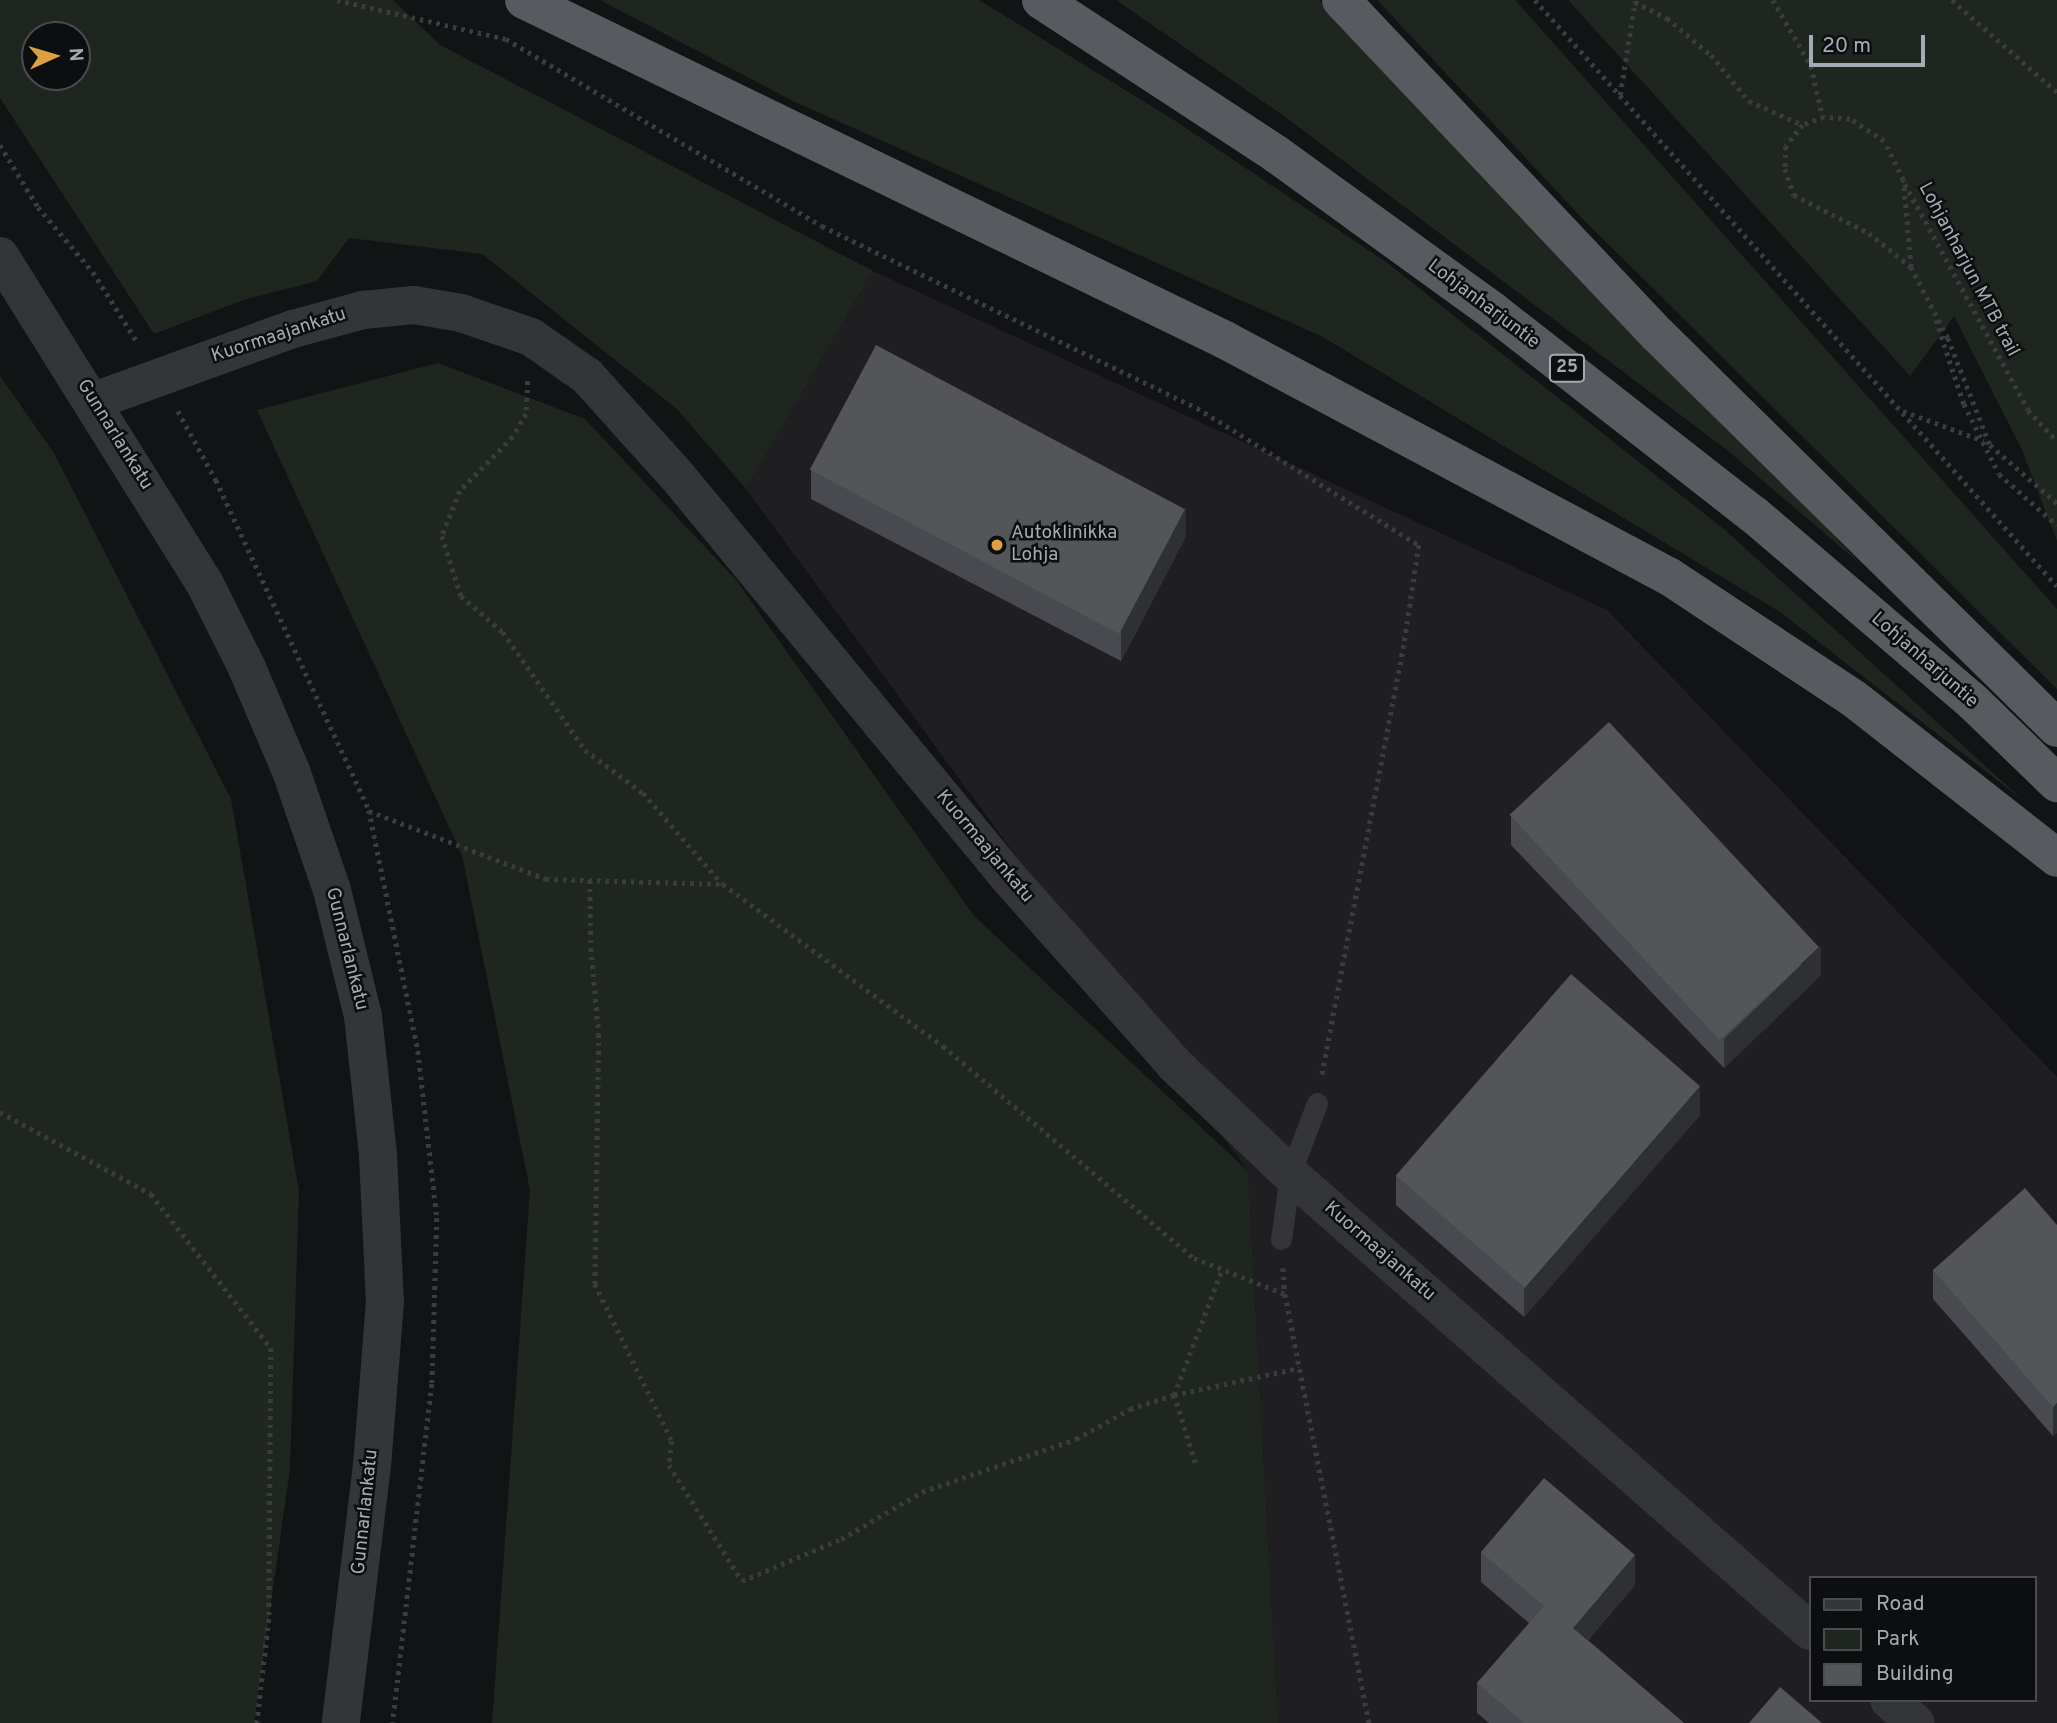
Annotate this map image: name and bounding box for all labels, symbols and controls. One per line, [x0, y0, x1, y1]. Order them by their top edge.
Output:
north arrow [21, 21, 91, 91]
scale bar [1812, 21, 1927, 65]
text: 20 m [1822, 33, 1871, 60]
text: N [63, 47, 87, 62]
street label: Lohjanharjun MTB trail [1912, 179, 2024, 361]
street label: Lohjanharjuntie [1422, 255, 1544, 355]
street label: Kuormaajankatu [209, 303, 349, 369]
road number: 25 [1548, 354, 1586, 382]
street label: Gunnarlankatu [71, 376, 157, 494]
place label: Autoklinikka Lohja [1011, 523, 1117, 567]
marker: Autoklinikka Lohja [989, 537, 1005, 553]
street label: Lohjanharjuntie [1866, 608, 1982, 714]
street label: Kuormaajankatu [930, 786, 1038, 908]
street label: Gunnarlankatu [320, 885, 372, 1013]
street label: Kuormaajankatu [1319, 1197, 1439, 1307]
street label: Gunnarlankatu [348, 1448, 384, 1576]
legend [1808, 1576, 2036, 1702]
text: Road [1876, 1591, 1925, 1618]
text: Park [1876, 1626, 1919, 1653]
text: Building [1876, 1661, 1954, 1688]

